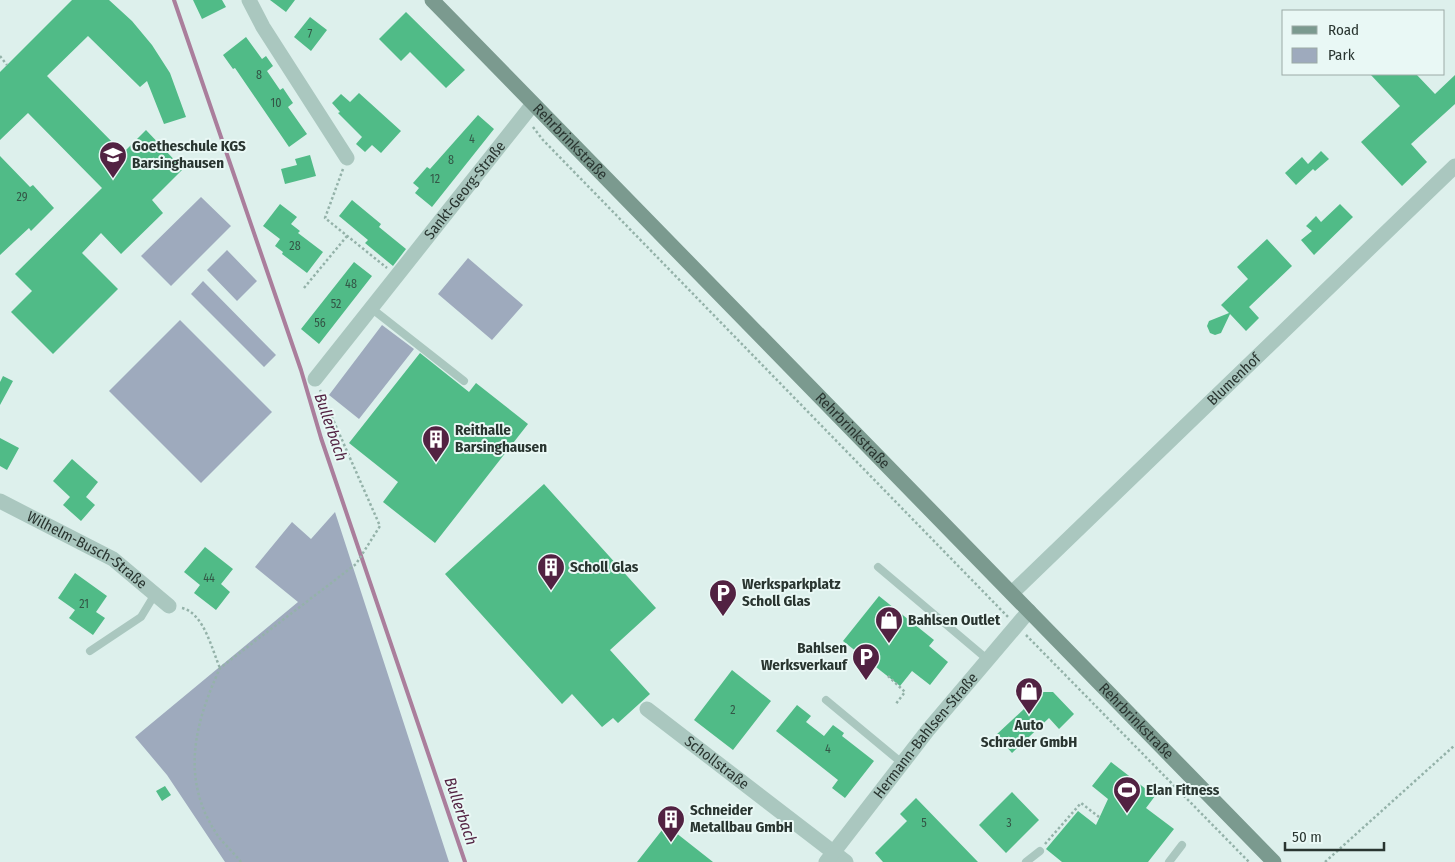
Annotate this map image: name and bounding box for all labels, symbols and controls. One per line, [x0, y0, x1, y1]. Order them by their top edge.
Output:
legend [1282, 10, 1445, 75]
text: Road [1328, 21, 1359, 39]
house number: 7 [308, 27, 313, 41]
text: Park [1328, 46, 1355, 64]
house number: 8 [256, 68, 262, 82]
house number: 10 [271, 96, 281, 110]
street label: Rehrbrinkstraße [529, 100, 611, 183]
house number: 4 [469, 132, 475, 146]
place label: Goetheschule KGS Barsinghausen [132, 137, 246, 172]
street label: Sankt-Georg-Straße [420, 137, 509, 243]
school or university icon: Goetheschule KGS Barsinghausen [98, 140, 128, 179]
house number: 8 [448, 153, 454, 167]
house number: 12 [430, 172, 440, 186]
house number: 29 [16, 190, 28, 204]
house number: 28 [289, 239, 301, 253]
house number: 48 [345, 277, 357, 291]
house number: 52 [331, 297, 341, 311]
house number: 56 [314, 316, 326, 330]
street label: Blumenhof [1203, 348, 1265, 409]
street label: Rehrbrinkstraße [812, 389, 894, 472]
water label: Bullerbach [311, 391, 351, 463]
place label: Reithalle Barsinghausen [455, 421, 547, 456]
building icon: Reithalle Barsinghausen [421, 424, 451, 463]
street label: Wilhelm-Busch-Straße [24, 507, 151, 593]
building icon: Scholl Glas [536, 552, 566, 591]
place label: Scholl Glas [570, 558, 639, 576]
house number: 44 [203, 571, 215, 585]
place label: Werksparkplatz Scholl Glas [742, 575, 841, 610]
parking icon: Werksparkplatz Scholl Glas [708, 578, 738, 617]
house number: 21 [79, 597, 89, 611]
shop icon: Bahlsen Outlet [874, 605, 904, 644]
place label: Bahlsen Outlet [908, 611, 1001, 629]
place label: Bahlsen Werksverkauf [761, 639, 848, 674]
parking icon: Bahlsen Werksverkauf [851, 642, 881, 681]
street label: Hermann-Bahlsen-Straße [870, 669, 982, 802]
shop icon: Auto Schrader GmbH [1014, 676, 1044, 715]
street label: Rehrbrinkstraße [1095, 679, 1177, 763]
house number: 2 [730, 703, 736, 717]
place label: Auto Schrader GmbH [981, 716, 1077, 751]
street label: Schollstraße [681, 732, 753, 793]
house number: 4 [825, 742, 831, 756]
water label: Bullerbach [441, 775, 481, 847]
sports icon: Elan Fitness [1112, 775, 1142, 814]
place label: Elan Fitness [1146, 781, 1220, 799]
place label: Schneider Metallbau GmbH [690, 801, 793, 836]
building icon: Schneider Metallbau GmbH [656, 804, 686, 843]
house number: 5 [921, 816, 927, 830]
house number: 3 [1006, 816, 1012, 830]
scale bar [1285, 820, 1384, 852]
text: 50 m [1292, 828, 1322, 846]

